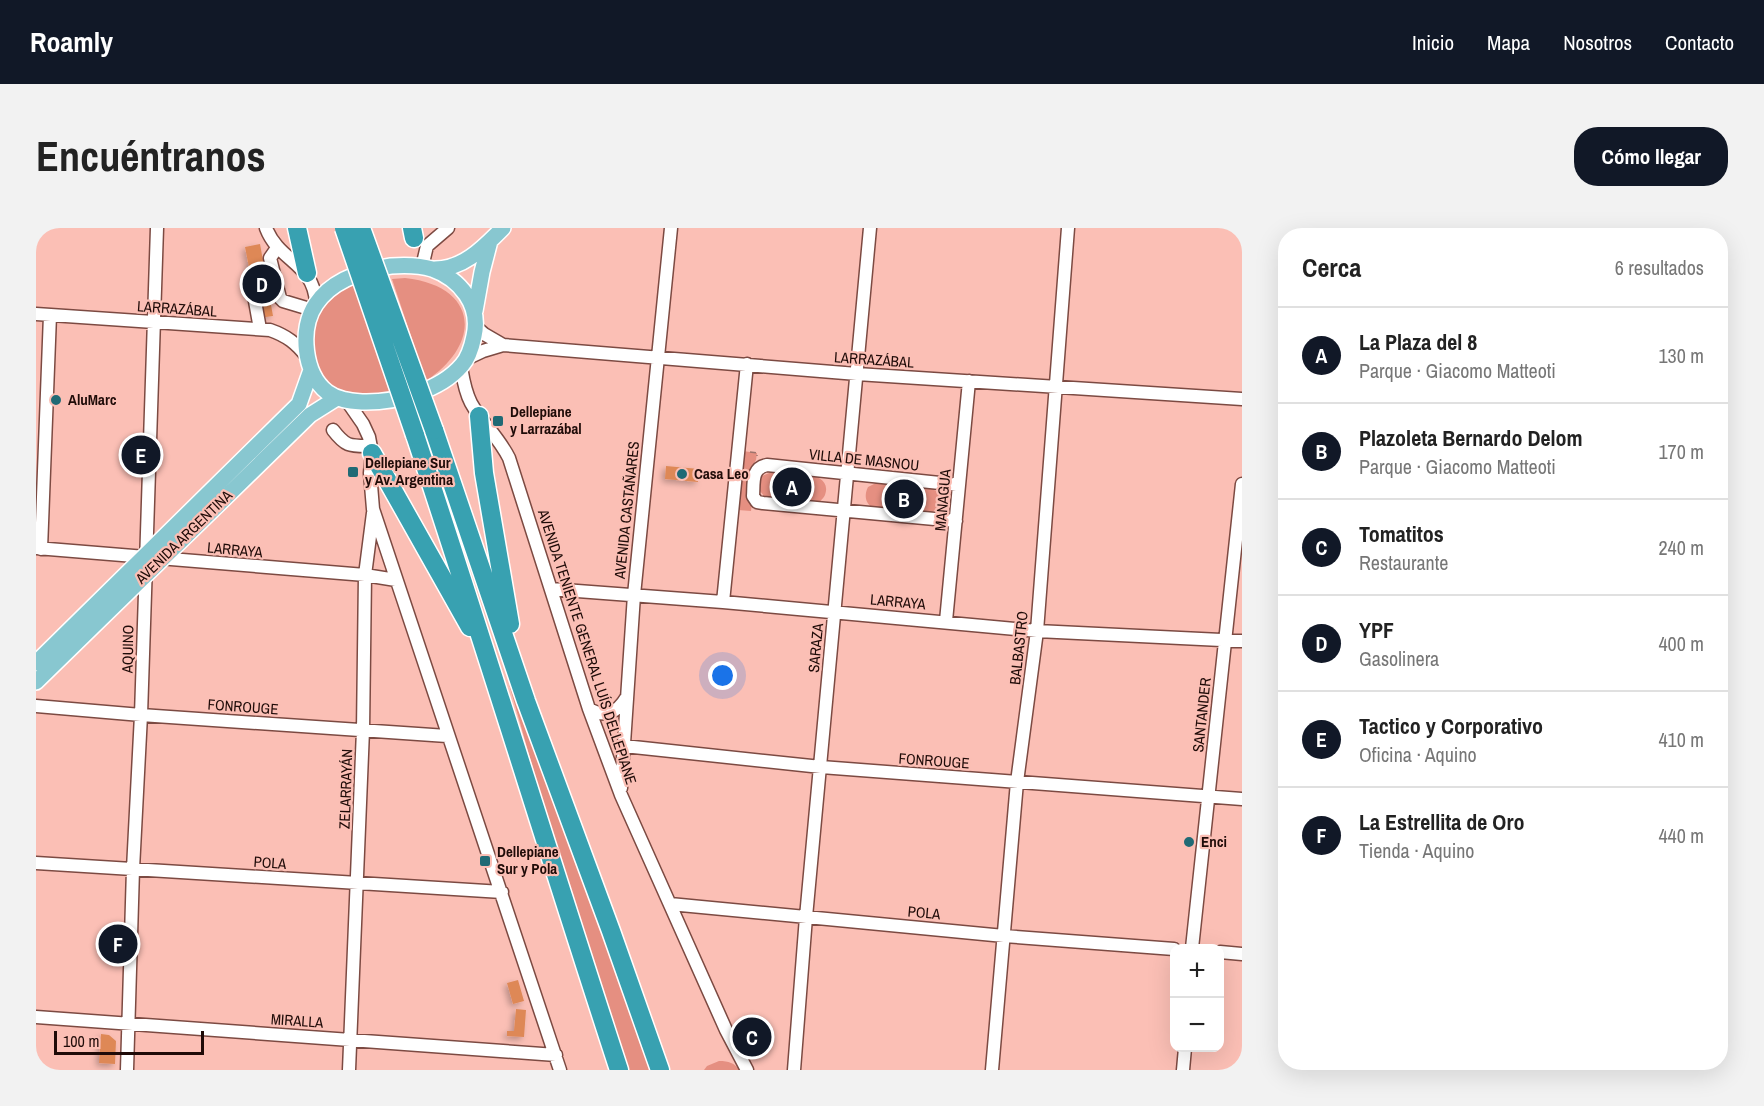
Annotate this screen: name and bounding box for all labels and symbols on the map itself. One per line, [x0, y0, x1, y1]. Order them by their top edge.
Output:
pin: D [242, 262, 282, 306]
street label: LARRAZÁBAL [136, 295, 218, 322]
street label: LARRAZÁBAL [833, 346, 915, 373]
place label: AluMarc [68, 389, 117, 410]
marker: AluMarc [49, 393, 63, 407]
place label: Dellepiane y Larrazábal [510, 401, 582, 439]
marker: Dellepiane y Larrazábal [491, 414, 505, 428]
pin: E [122, 432, 160, 478]
street label: AVENIDA CASTAÑARES [609, 440, 644, 581]
street label: VILLA DE MASNOU [808, 443, 920, 476]
place label: Dellepiane Sur y Av. Argentina [365, 452, 453, 490]
place label: Casa Leo [694, 463, 749, 484]
pin: A [772, 464, 812, 510]
marker: Dellepiane Sur y Av. Argentina [346, 465, 360, 479]
marker: Casa Leo [675, 467, 689, 481]
street label: MANAGUA [929, 467, 956, 532]
pin: B [884, 476, 924, 522]
street label: AVENIDA ARGENTINA [130, 484, 237, 589]
street label: AVENIDA TENIENTE GENERAL LUÍS DELLEPIANE [533, 506, 642, 787]
street label: LARRAYA [206, 537, 264, 562]
street label: LARRAYA [869, 589, 927, 614]
street label: BALBASTRO [1004, 610, 1033, 686]
street label: SARAZA [803, 622, 828, 673]
street label: AQUINO [117, 625, 138, 674]
your location [708, 661, 737, 690]
street label: SANTANDER [1187, 676, 1216, 753]
street label: FONROUGE [207, 694, 279, 719]
street label: FONROUGE [898, 748, 970, 773]
street label: ZELARRAYÁN [334, 749, 357, 829]
place label: Enci [1201, 831, 1227, 852]
marker: Enci [1182, 835, 1196, 849]
place label: Dellepiane Sur y Pola [497, 841, 559, 879]
street label: POLA [253, 851, 288, 874]
marker: Dellepiane Sur y Pola [478, 854, 492, 868]
street label: POLA [907, 901, 942, 924]
pin: F [98, 922, 137, 966]
street label: MIRALLA [270, 1008, 325, 1033]
pin: C [732, 1014, 772, 1060]
scale bar [54, 1028, 204, 1056]

